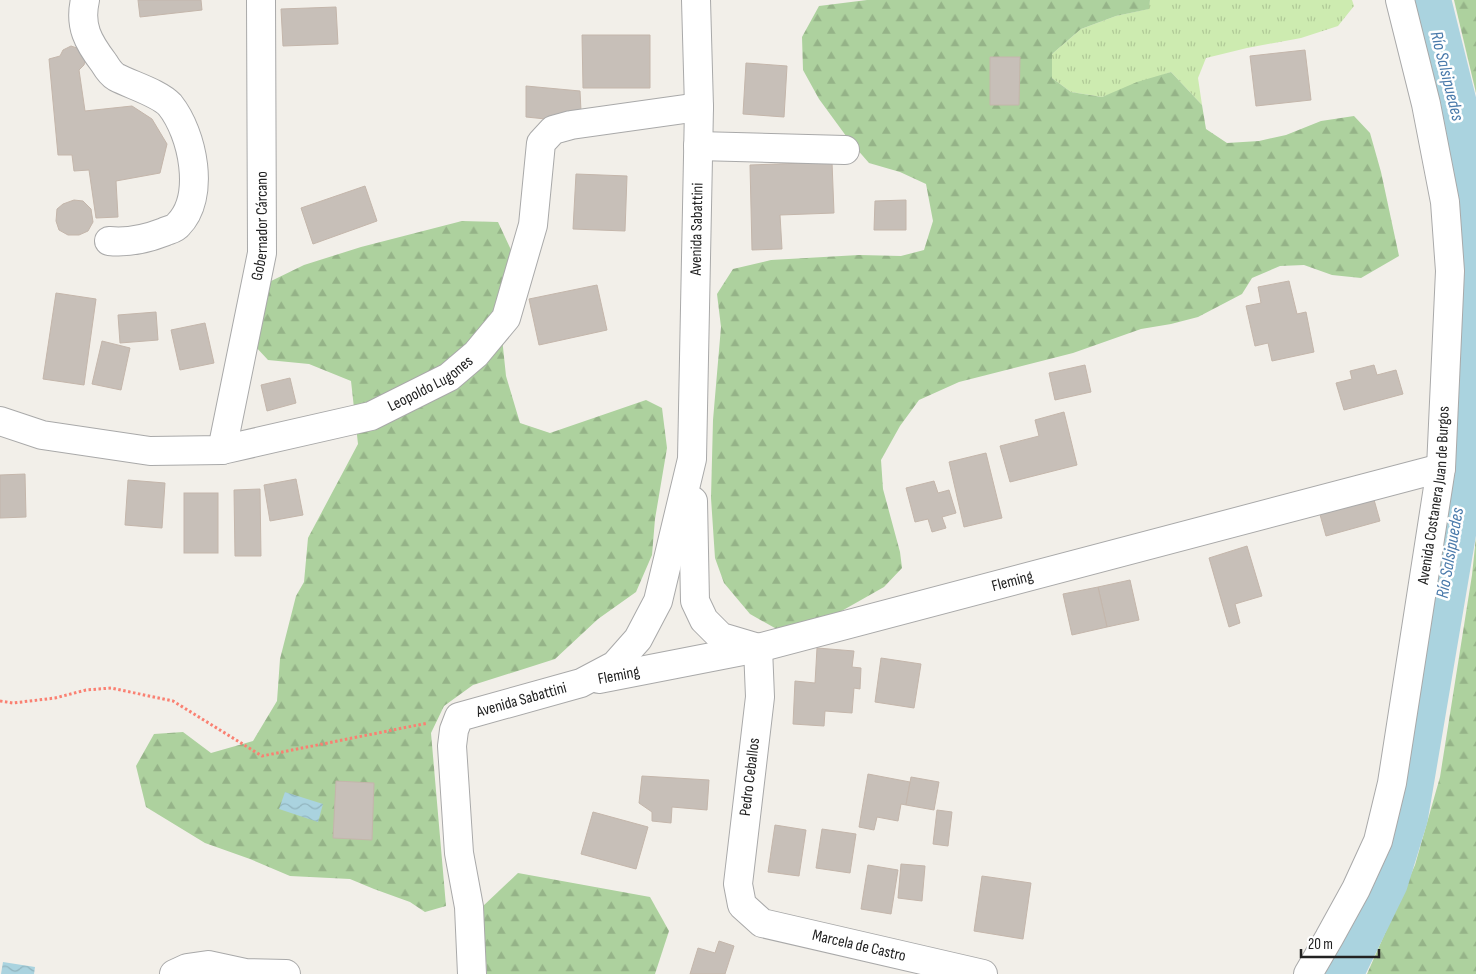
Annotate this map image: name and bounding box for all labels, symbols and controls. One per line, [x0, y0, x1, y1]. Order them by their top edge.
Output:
water label: Río Salsipuedes [1426, 29, 1468, 124]
street label: Gobernador Cárcano [247, 171, 272, 282]
street label: Avenida Sabattini [686, 182, 707, 277]
street label: Leopoldo Lugones [385, 351, 477, 416]
street label: Avenida Costanera Juan de Burgos [1413, 405, 1453, 587]
water label: Río Salsipuedes [1432, 505, 1468, 600]
street label: Fleming [990, 566, 1035, 596]
street label: Fleming [596, 662, 641, 689]
street label: Avenida Sabattini [473, 678, 569, 722]
street label: Pedro Ceballos [736, 737, 764, 817]
street label: Marcela de Castro [810, 925, 908, 965]
scale bar [1301, 926, 1378, 958]
text: 20 m [1308, 935, 1333, 954]

